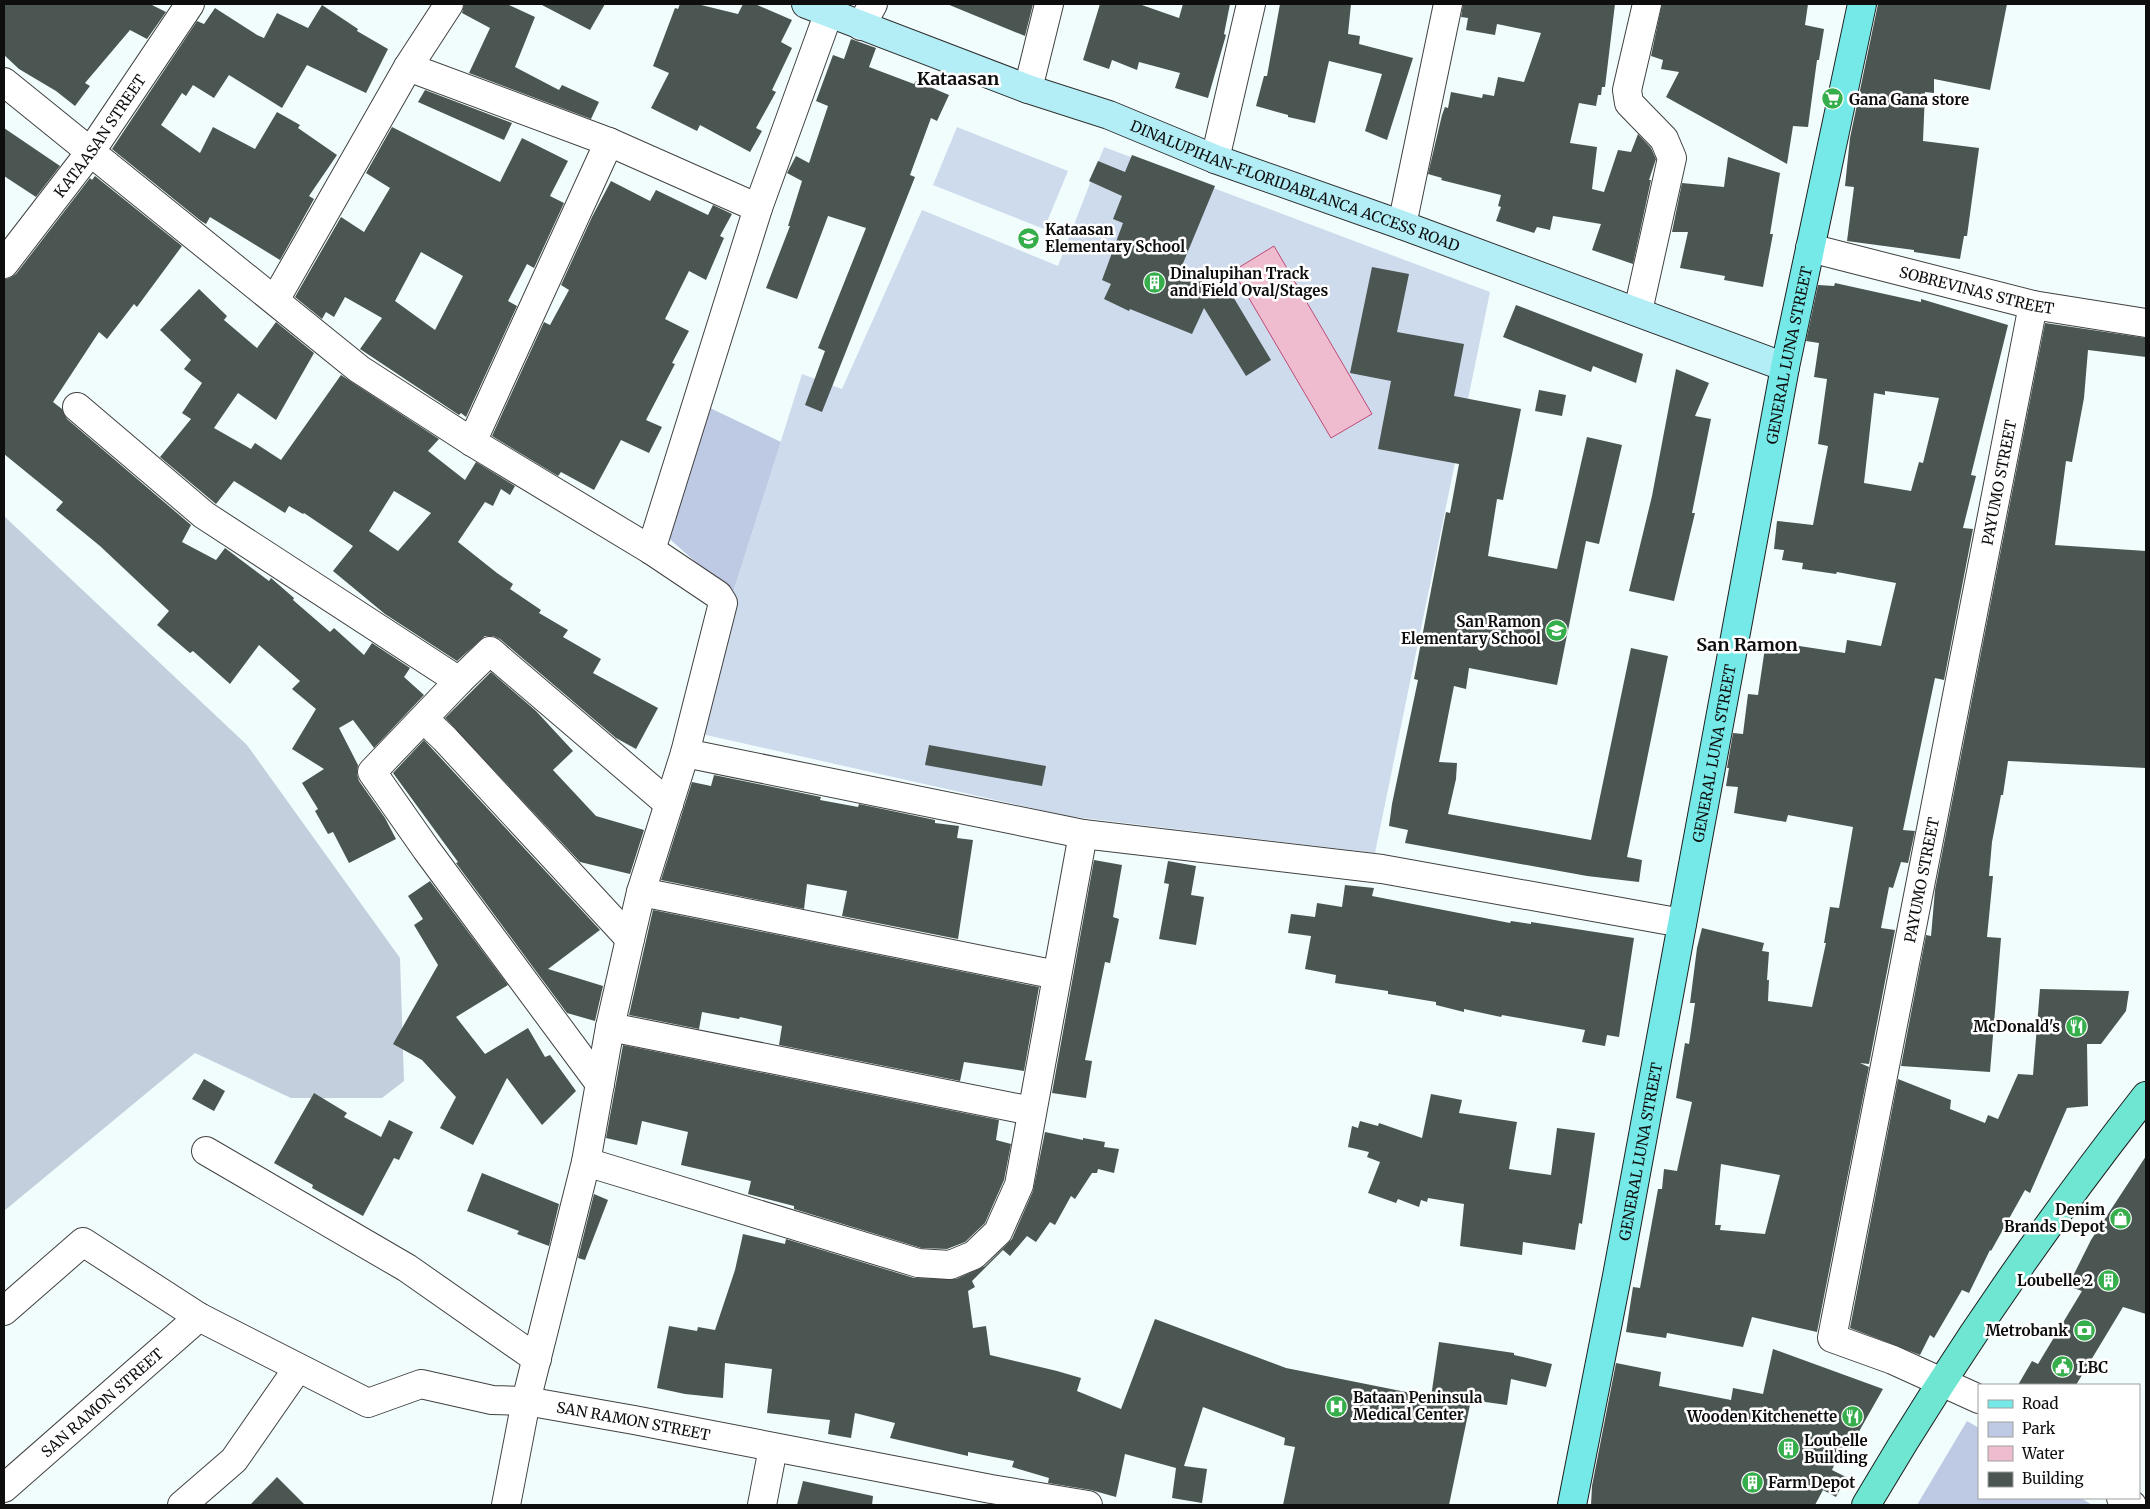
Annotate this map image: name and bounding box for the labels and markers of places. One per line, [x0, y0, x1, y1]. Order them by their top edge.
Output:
supermarket icon: Gana Gana store [1821, 87, 1845, 111]
place label: Gana Gana store [1849, 90, 1969, 109]
place label: Kataasan Elementary School [1045, 220, 1185, 256]
school or university icon: Kataasan Elementary School [1017, 226, 1041, 250]
place label: Dinalupihan Track and Field Oval/Stages [1170, 264, 1328, 300]
building icon: Dinalupihan Track and Field Oval/Stages [1142, 270, 1166, 294]
place label: San Ramon Elementary School [1401, 612, 1541, 648]
school or university icon: San Ramon Elementary School [1545, 618, 1569, 642]
restaurant icon: McDonald's [2064, 1014, 2088, 1038]
place label: McDonald's [1973, 1017, 2060, 1036]
place label: Denim Brands Depot [2004, 1200, 2105, 1236]
shop icon: Denim Brands Depot [2109, 1206, 2133, 1230]
building icon: Loubelle 2 [2097, 1268, 2121, 1292]
place label: Loubelle 2 [2017, 1271, 2093, 1290]
bank icon: Metrobank [2072, 1318, 2096, 1342]
place label: Metrobank [1985, 1321, 2068, 1340]
public building icon: LBC [2050, 1355, 2074, 1379]
place label: LBC [2078, 1358, 2108, 1377]
place label: Bataan Peninsula Medical Center [1353, 1388, 1483, 1424]
hospital icon: Bataan Peninsula Medical Center [1325, 1394, 1349, 1418]
restaurant icon: Wooden Kitchenette [1841, 1404, 1865, 1428]
place label: Wooden Kitchenette [1686, 1407, 1837, 1426]
place label: Loubelle Building [1804, 1431, 1868, 1467]
building icon: Loubelle Building [1776, 1437, 1800, 1461]
building icon: Farm Depot [1740, 1470, 1764, 1494]
place label: Farm Depot [1768, 1473, 1855, 1492]

